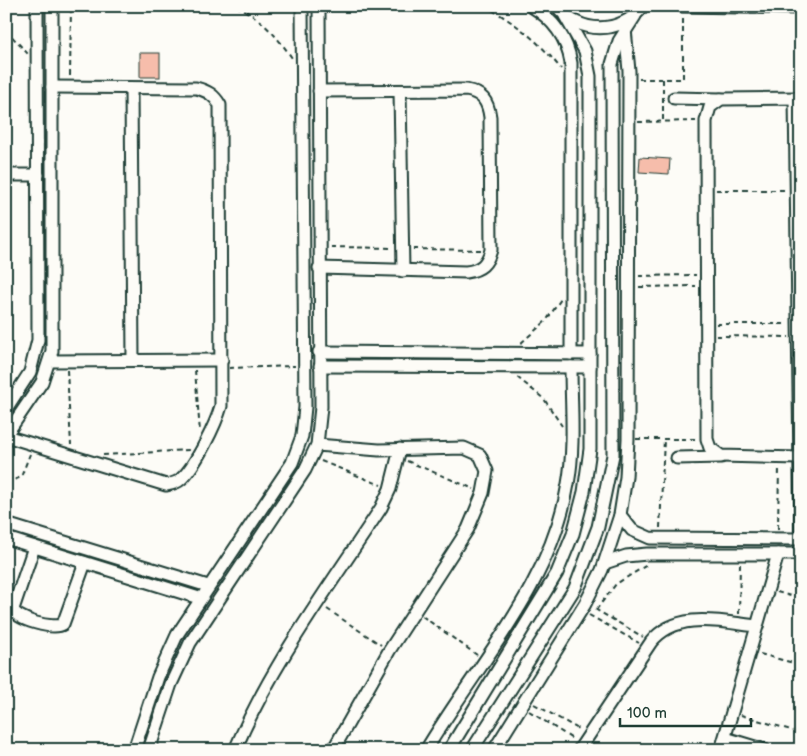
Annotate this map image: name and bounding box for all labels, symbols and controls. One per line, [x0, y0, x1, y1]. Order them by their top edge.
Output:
scale bar [620, 696, 751, 728]
text: 100 m [627, 704, 667, 723]

